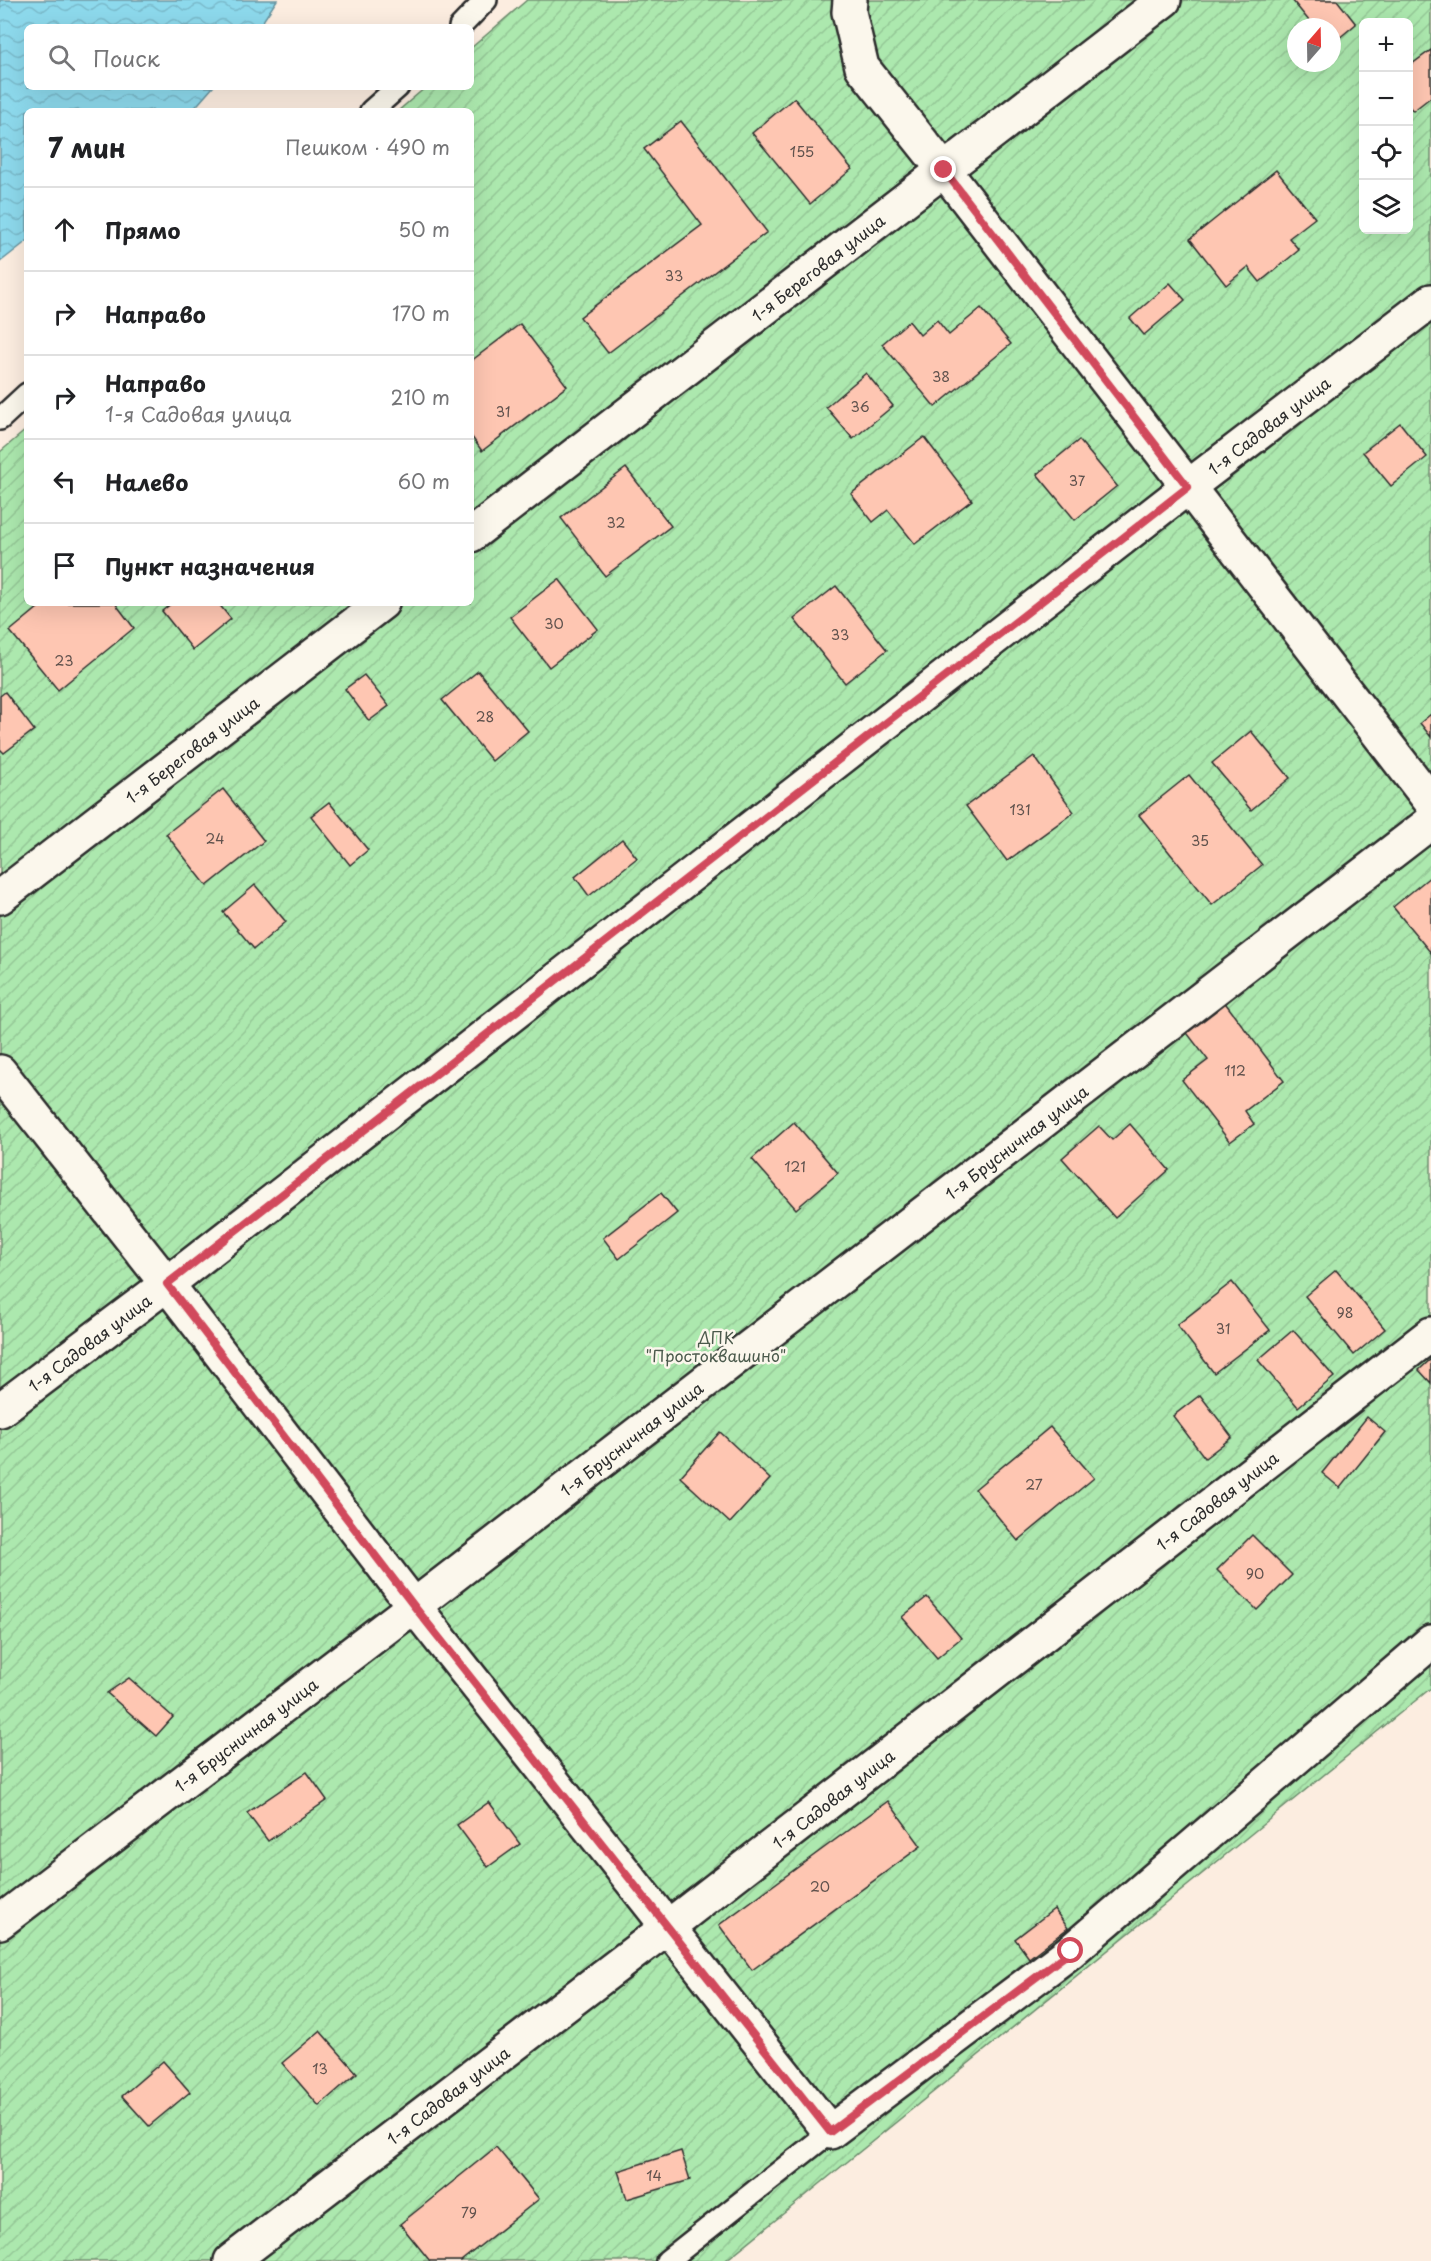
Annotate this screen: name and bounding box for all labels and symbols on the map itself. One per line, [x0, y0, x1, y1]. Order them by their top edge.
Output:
north arrow [1287, 18, 1341, 72]
house number: 155 [790, 141, 814, 162]
route end [930, 156, 956, 182]
street label: 1-я Береговая улица [746, 208, 890, 327]
house number: 33 [665, 265, 683, 286]
house number: 38 [932, 366, 950, 387]
street label: 1-я Садовая улица [1202, 370, 1335, 480]
house number: 36 [850, 396, 870, 417]
house number: 31 [496, 401, 510, 422]
house number: 37 [1069, 470, 1086, 491]
house number: 32 [607, 512, 625, 533]
house number: 30 [544, 613, 564, 634]
house number: 33 [831, 624, 849, 645]
house number: 23 [55, 650, 73, 671]
street label: 1-я Береговая улица [120, 690, 264, 809]
house number: 28 [476, 706, 494, 727]
house number: 131 [1010, 799, 1030, 820]
house number: 24 [206, 828, 224, 849]
house number: 35 [1191, 830, 1209, 851]
house number: 112 [1224, 1060, 1246, 1081]
street label: 1-я Брусничная улица [939, 1079, 1093, 1205]
house number: 121 [784, 1156, 806, 1177]
street label: 1-я Садовая улица [23, 1288, 156, 1397]
house number: 98 [1337, 1302, 1353, 1323]
house number: 31 [1216, 1318, 1230, 1339]
park label: ДПК "Простоквашино" [646, 1325, 786, 1367]
street label: 1-я Брусничная улица [554, 1376, 708, 1502]
street label: 1-я Садовая улица [1150, 1445, 1283, 1556]
house number: 27 [1025, 1474, 1043, 1495]
house number: 90 [1246, 1563, 1264, 1584]
street label: 1-я Брусничная улица [169, 1672, 323, 1797]
street label: 1-я Садовая улица [767, 1743, 899, 1854]
house number: 20 [810, 1876, 830, 1897]
route start [1057, 1937, 1083, 1963]
street label: 1-я Садовая улица [381, 2040, 514, 2150]
house number: 13 [312, 2058, 328, 2079]
house number: 14 [646, 2165, 662, 2186]
house number: 79 [461, 2202, 477, 2223]

